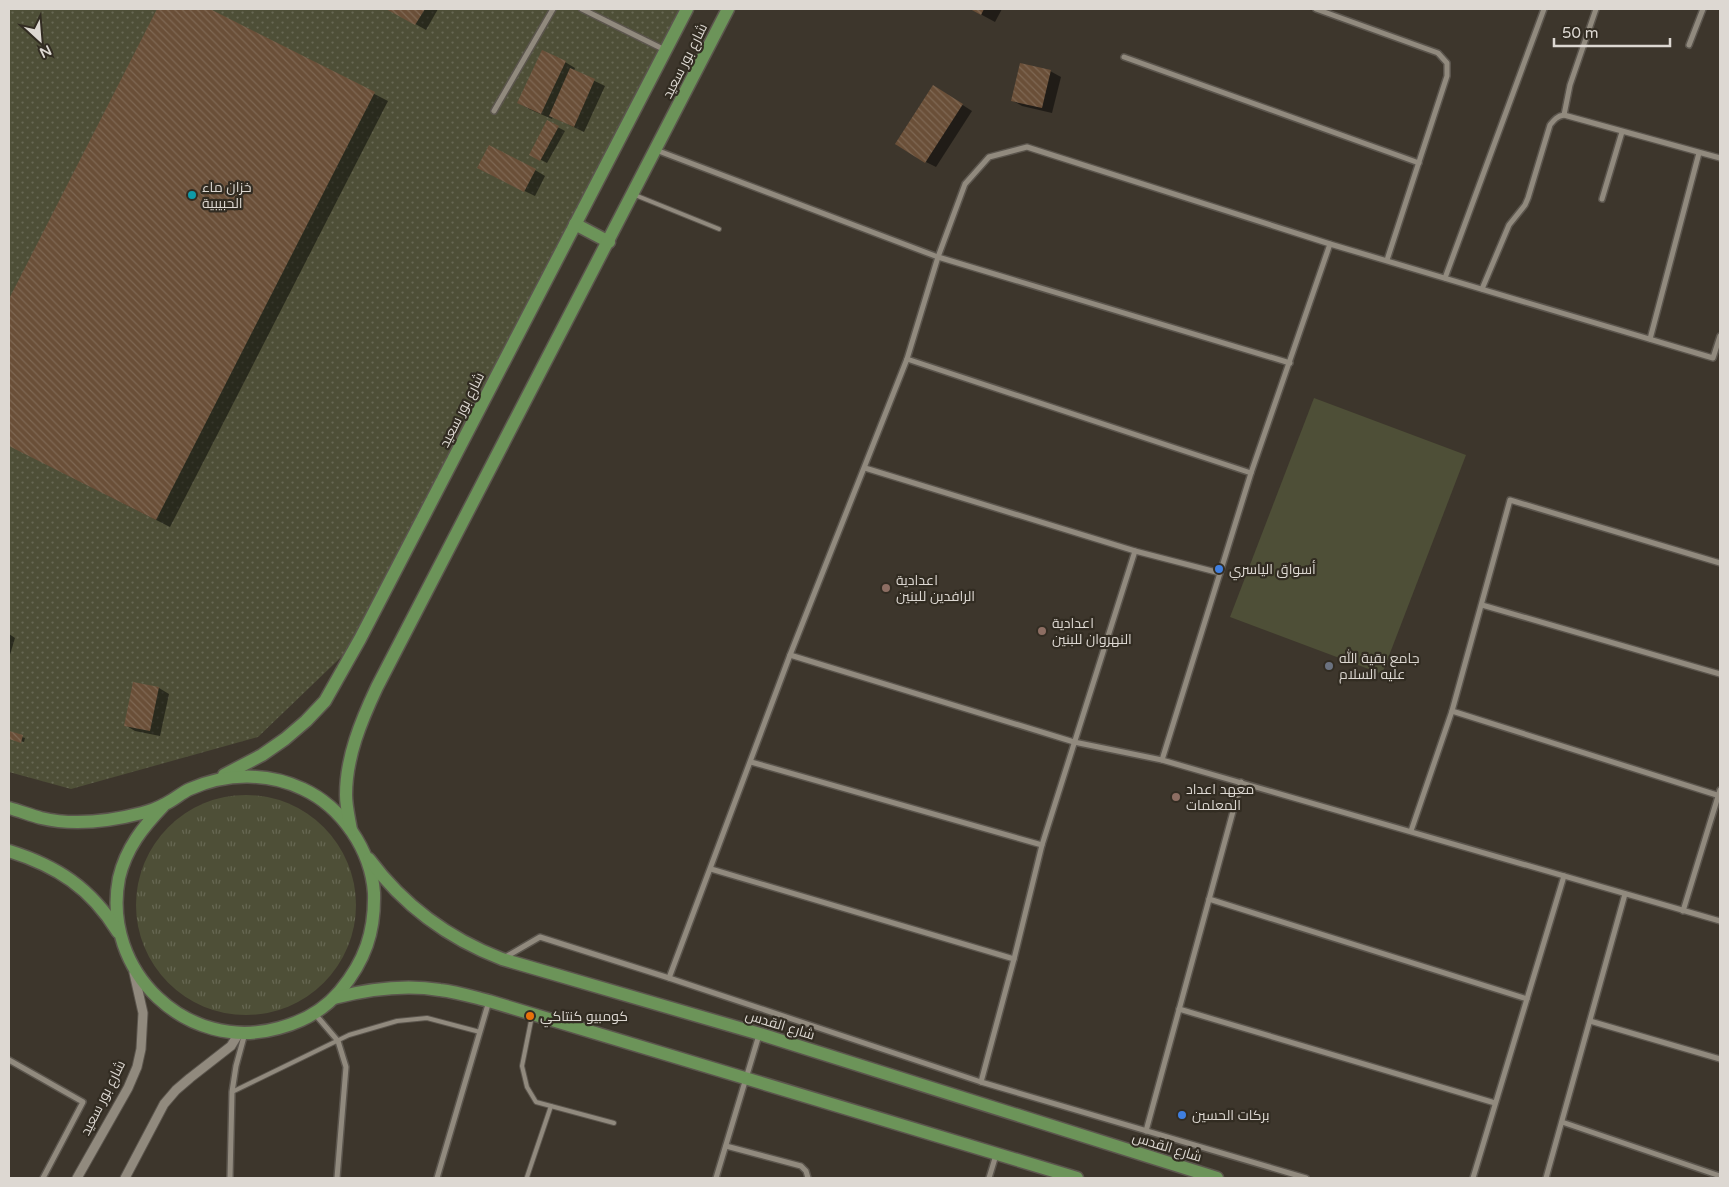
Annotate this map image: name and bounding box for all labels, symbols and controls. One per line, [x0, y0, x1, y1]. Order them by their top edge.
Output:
north arrow [15, 15, 65, 65]
scale bar [1554, 15, 1670, 47]
street label: شارع بور سعيد [659, 21, 711, 101]
text: 50 m [1562, 24, 1599, 42]
text: N [37, 41, 54, 61]
place label: خزان ماء الحبيبية [202, 179, 251, 212]
marker: خزان ماء الحبيبية [186, 189, 198, 201]
street label: شارع بور سعيد [436, 370, 488, 450]
place label: أسواق الياسري [1229, 560, 1316, 581]
marker: أسواق الياسري [1213, 563, 1225, 575]
place label: اعدادية الرافدين للبنين [896, 572, 975, 605]
marker: اعدادية الرافدين للبنين [880, 582, 892, 594]
place label: اعدادية النهروان للبنين [1052, 615, 1132, 648]
marker: اعدادية النهروان للبنين [1036, 625, 1048, 637]
place label: جامع بقية الله عليه السلام [1339, 649, 1419, 684]
marker: جامع بقية الله عليه السلام [1323, 660, 1335, 672]
place label: معهد اعداد المعلمات [1186, 781, 1254, 814]
marker: معهد اعداد المعلمات [1170, 791, 1182, 803]
street label: شارع القدس [743, 1006, 817, 1044]
place label: كومبيو كنتاكي [540, 1008, 628, 1028]
marker: كومبيو كنتاكي [524, 1010, 536, 1022]
street label: شارع بور سعيد [77, 1058, 129, 1138]
place label: بركات الحسين [1192, 1107, 1270, 1124]
marker: بركات الحسين [1176, 1109, 1188, 1121]
street label: شارع القدس [1130, 1128, 1204, 1166]

